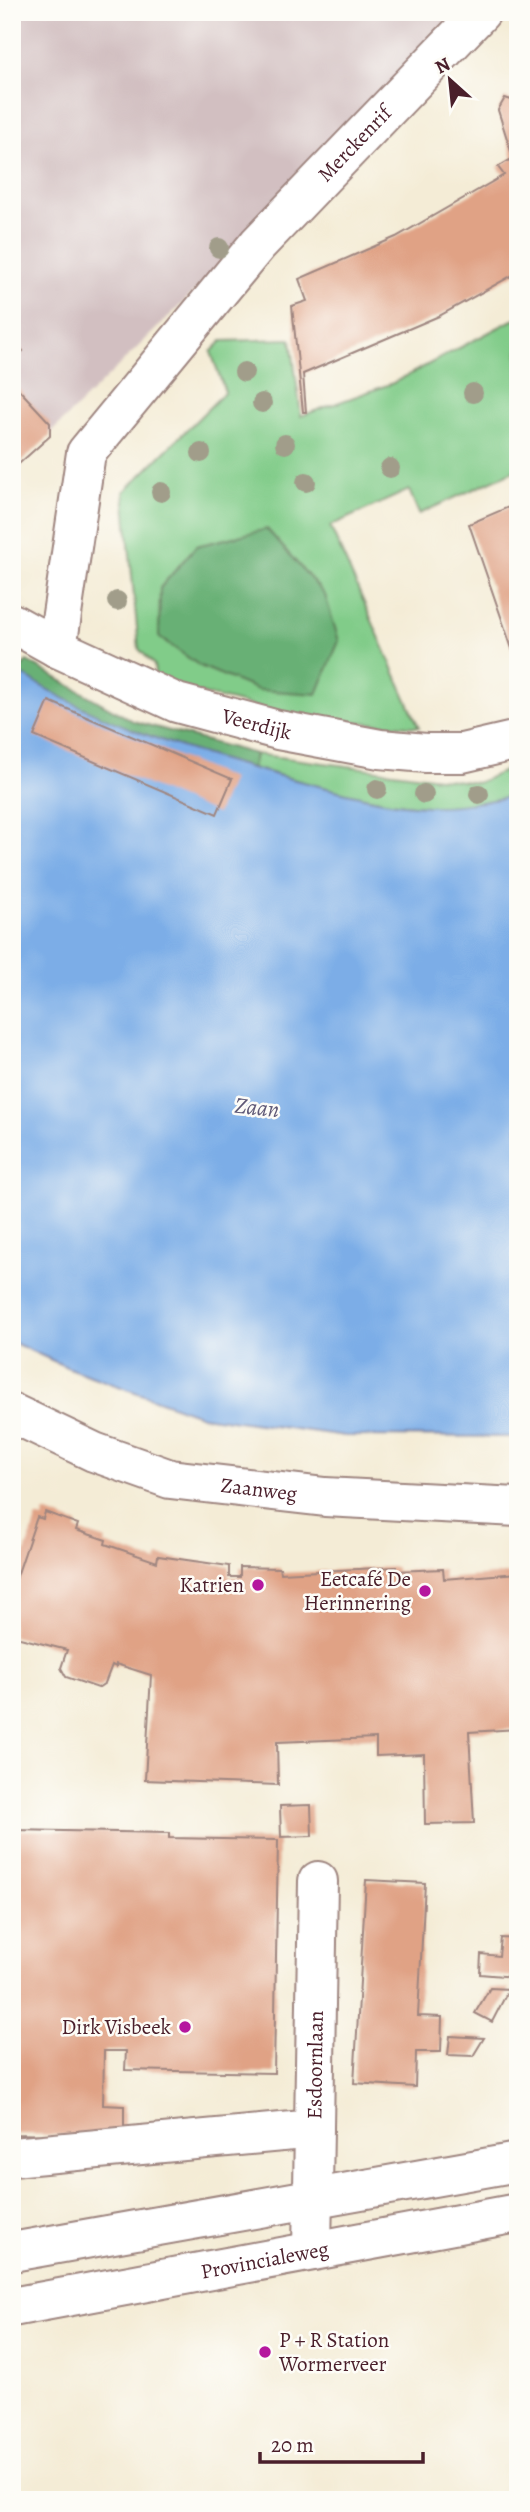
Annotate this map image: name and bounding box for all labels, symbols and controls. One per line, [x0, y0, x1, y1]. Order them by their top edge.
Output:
north arrow [414, 46, 484, 116]
text: N [431, 51, 455, 80]
street label: Merckenrif [311, 97, 400, 188]
street label: Veerdijk [218, 701, 294, 746]
water label: Zaan [233, 1090, 281, 1125]
street label: Zaanweg [219, 1471, 299, 1508]
place label: Eetcafé De Herinnering [304, 1565, 411, 1617]
place label: Katrien [179, 1571, 244, 1599]
marker: Katrien [250, 1577, 266, 1593]
marker: Eetcafé De Herinnering [417, 1583, 433, 1599]
street label: Esdoornlaan [300, 2010, 330, 2120]
place label: Dirk Visbeek [61, 2013, 172, 2041]
marker: Dirk Visbeek [177, 2019, 193, 2035]
street label: Provincialeweg [198, 2234, 331, 2286]
place label: P + R Station Wormerveer [278, 2326, 389, 2378]
marker: P + R Station Wormerveer [257, 2344, 273, 2360]
scale bar [260, 2421, 423, 2465]
text: 20 m [271, 2431, 314, 2459]

